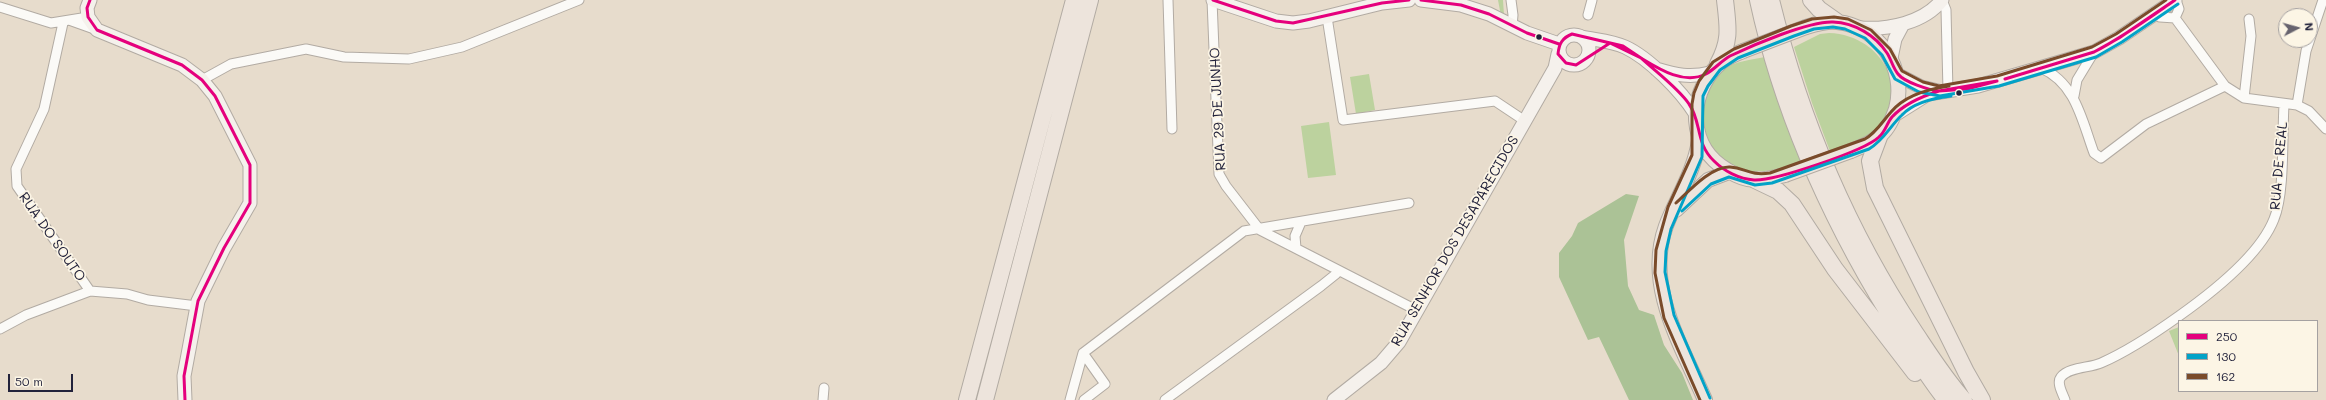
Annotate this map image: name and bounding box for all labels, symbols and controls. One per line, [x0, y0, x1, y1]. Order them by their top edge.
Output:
north arrow [2278, 8, 2318, 48]
text: N [2302, 22, 2317, 32]
unlabelled marker [1534, 32, 1544, 42]
street label: RUA 29 DE JUNHO [1206, 47, 1230, 171]
unlabelled marker [1954, 88, 1964, 98]
street label: RUA DE REAL [2267, 121, 2291, 211]
street label: RUA SENHOR DOS DESAPARECIDOS [1388, 133, 1522, 349]
street label: RUA DO SOUTO [15, 189, 89, 285]
legend [2178, 320, 2318, 392]
text: 250 [2216, 328, 2237, 344]
text: 130 [2216, 348, 2236, 364]
scale bar [10, 366, 75, 392]
text: 162 [2216, 368, 2235, 384]
text: 50 m [15, 373, 43, 389]

